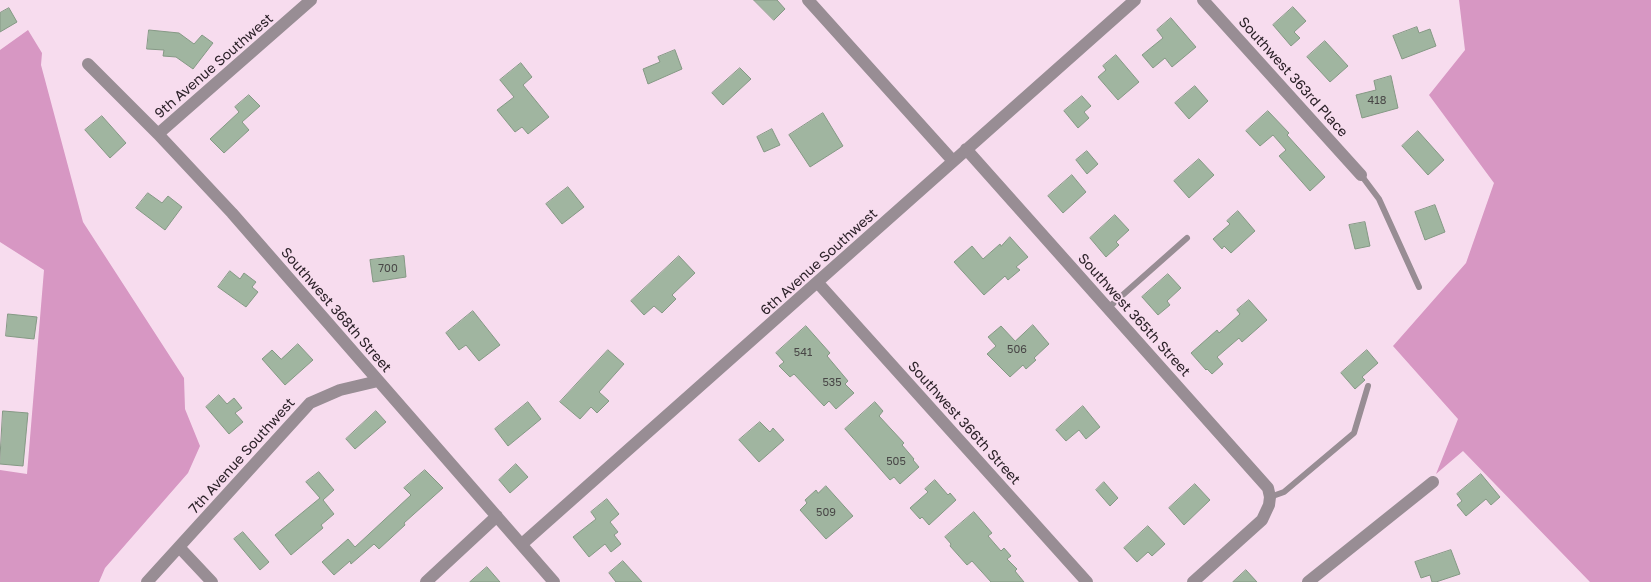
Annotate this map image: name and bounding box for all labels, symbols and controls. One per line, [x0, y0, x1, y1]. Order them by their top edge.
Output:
street label: 9th Avenue Southwest [151, 10, 277, 122]
street label: Southwest 363rd Place [1235, 14, 1351, 140]
house number: 418 [1368, 94, 1386, 108]
street label: 6th Avenue Southwest [757, 205, 881, 319]
street label: Southwest 368th Street [277, 244, 395, 376]
street label: Southwest 365th Street [1074, 250, 1194, 380]
house number: 700 [378, 262, 398, 276]
house number: 506 [1007, 343, 1027, 357]
house number: 541 [794, 346, 812, 360]
street label: Southwest 366th Street [904, 358, 1024, 488]
house number: 535 [822, 376, 842, 390]
street label: 7th Avenue Southwest [185, 395, 299, 517]
house number: 505 [886, 455, 906, 469]
house number: 509 [816, 506, 836, 520]

